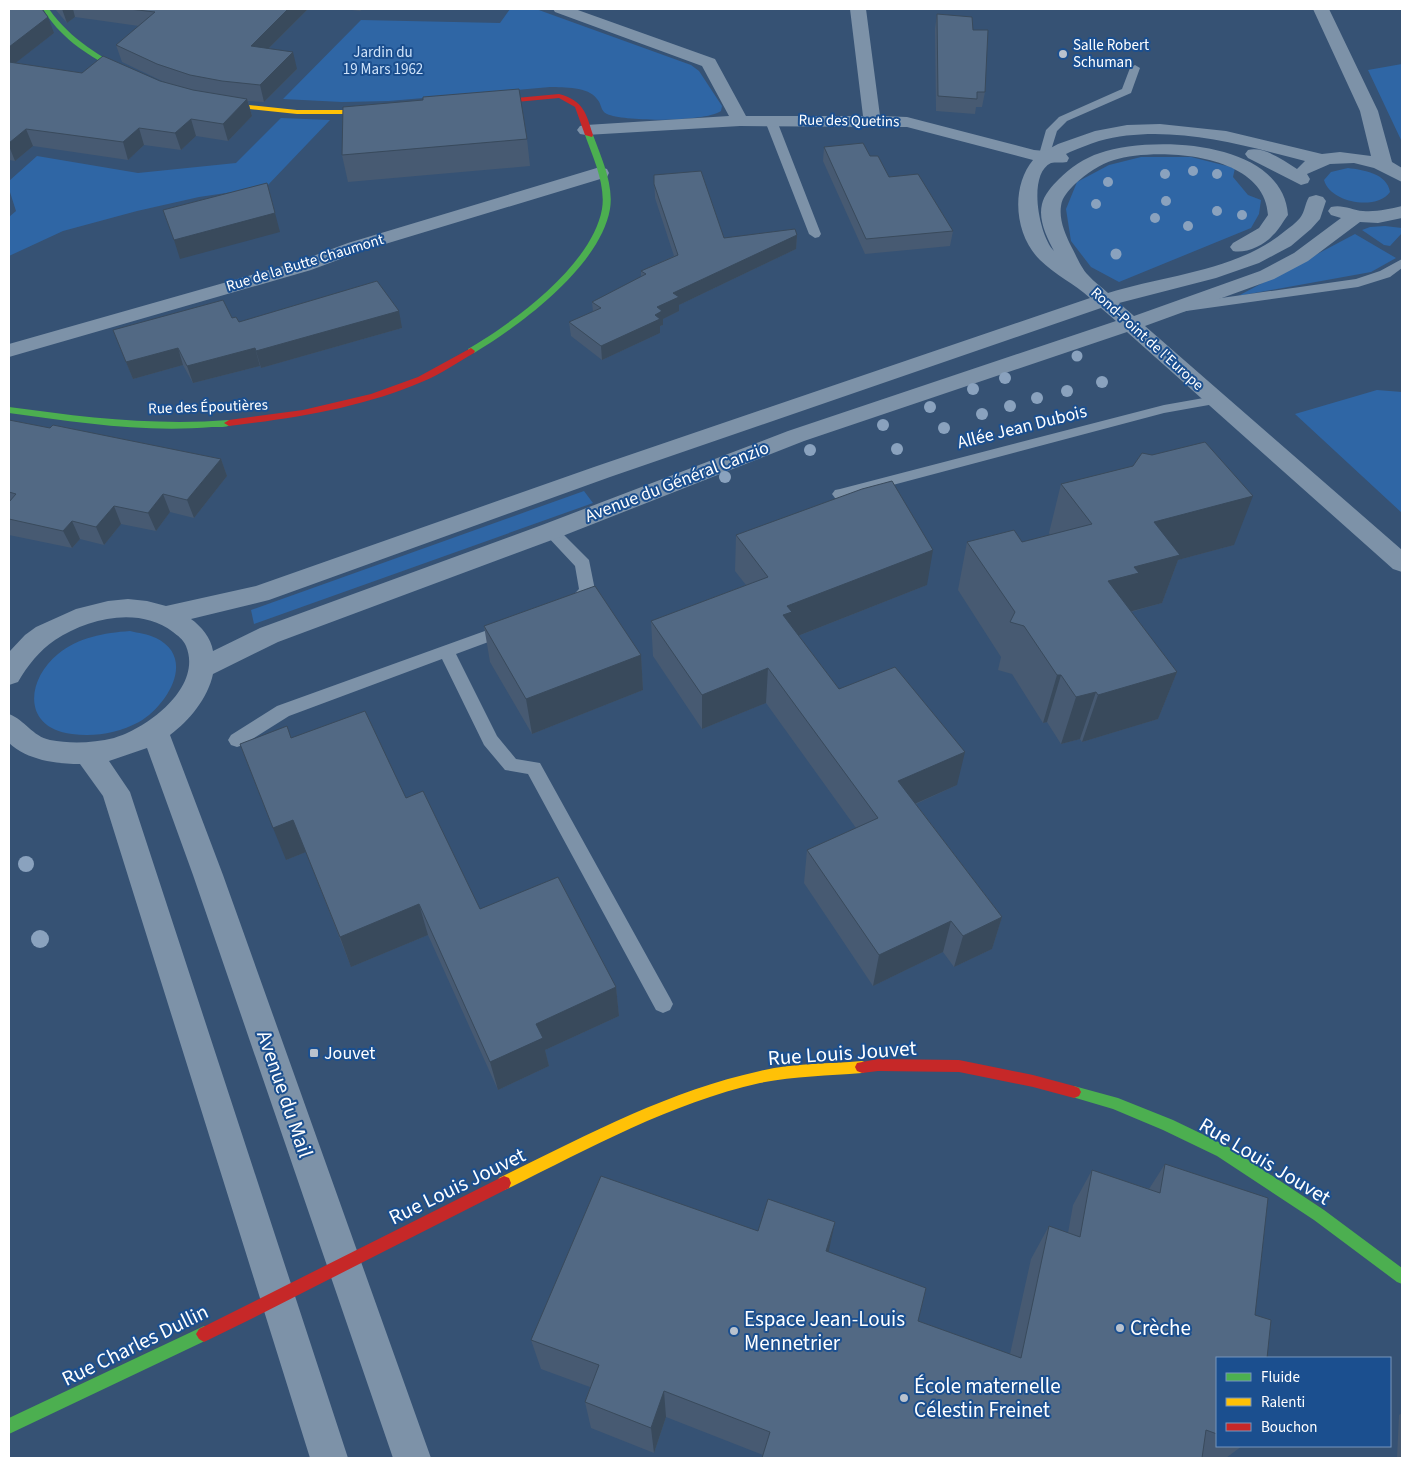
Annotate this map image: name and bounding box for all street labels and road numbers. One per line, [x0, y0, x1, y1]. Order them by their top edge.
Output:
street label: Rue des Quetins [798, 110, 900, 132]
street label: Rue de la Butte Chaumont [224, 229, 386, 297]
street label: Rond-Point de l'Europe [1086, 283, 1208, 395]
street label: Rue des Époutières [148, 394, 268, 420]
street label: Allée Jean Dubois [955, 399, 1089, 455]
street label: Avenue du Général Canzio [581, 435, 773, 529]
street label: Avenue du Mail [249, 1026, 321, 1162]
street label: Rue Louis Jouvet [767, 1033, 917, 1073]
street label: Rue Louis Jouvet [1193, 1110, 1337, 1212]
street label: Rue Louis Jouvet [384, 1140, 530, 1232]
street label: Rue Charles Dullin [57, 1297, 213, 1393]

